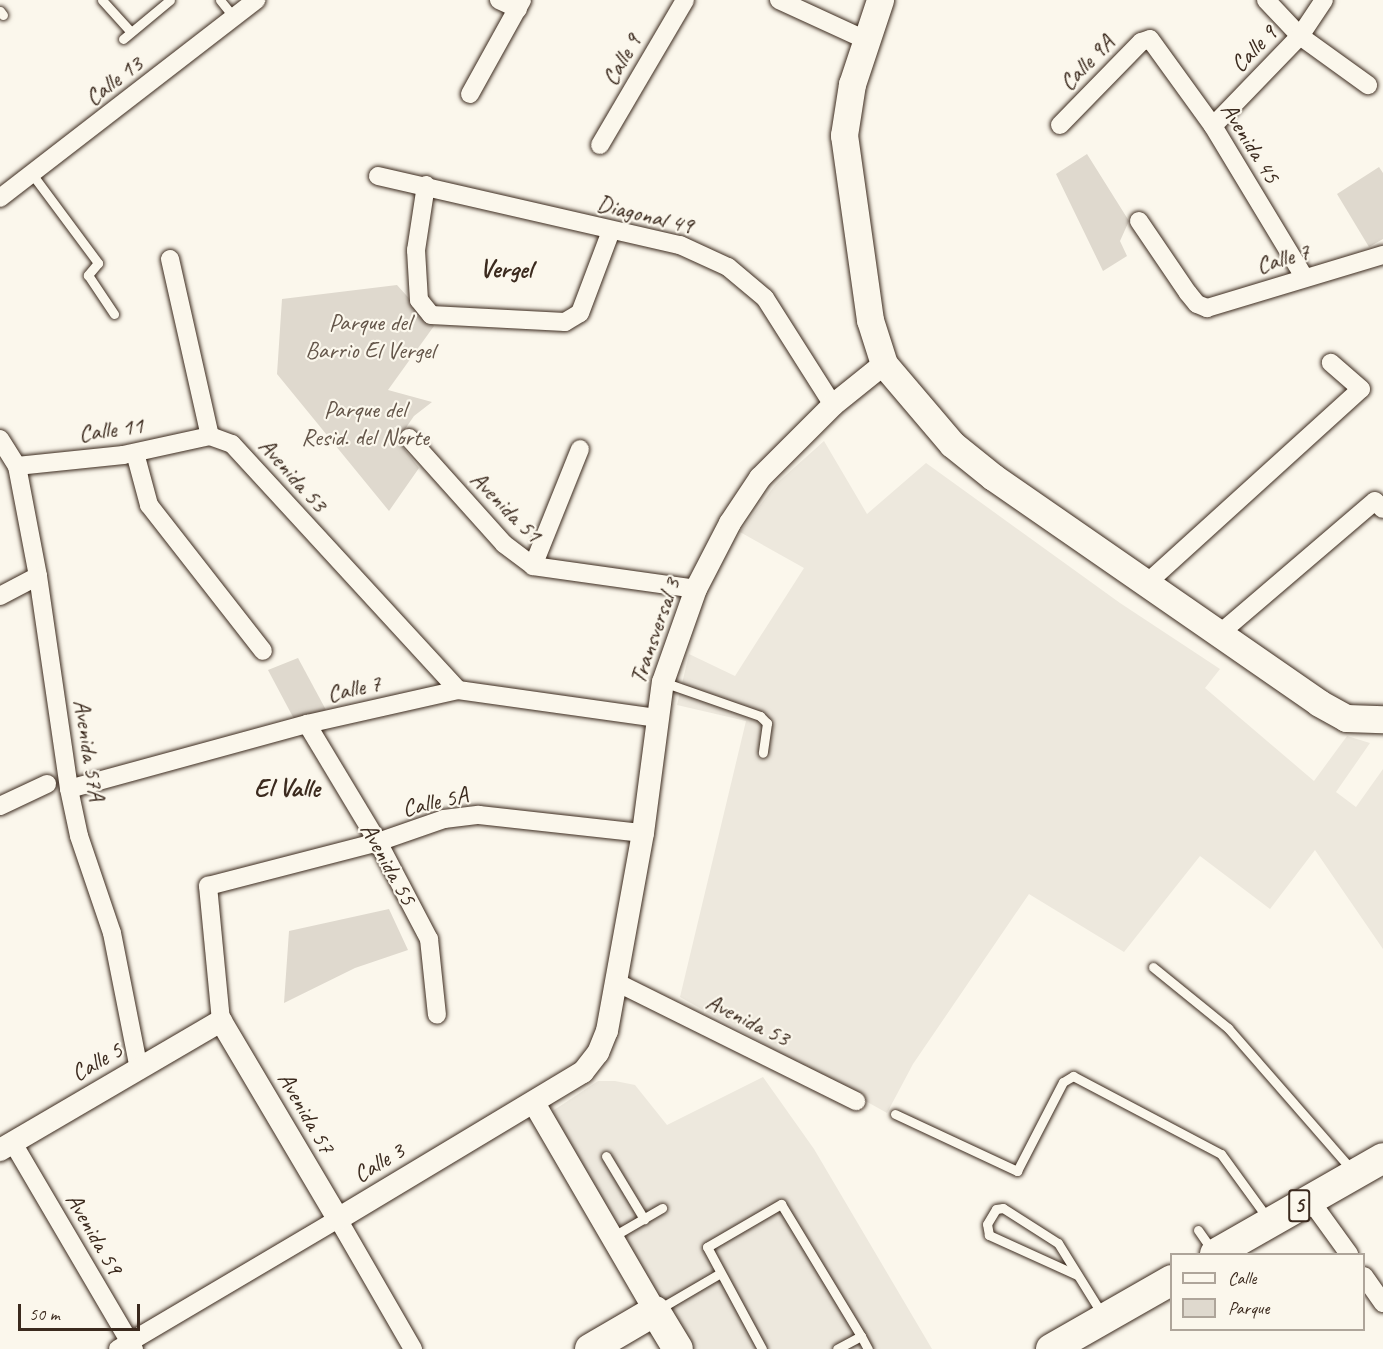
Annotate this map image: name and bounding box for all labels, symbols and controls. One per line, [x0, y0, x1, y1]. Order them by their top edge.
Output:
street label: Calle 9 [1225, 19, 1283, 79]
street label: Calle 9 [596, 29, 648, 91]
street label: Calle 9A [1054, 29, 1120, 97]
street label: Calle 13 [79, 50, 149, 112]
street label: Avenida 45 [1214, 97, 1286, 189]
street label: Diagonal 49 [594, 189, 696, 241]
street label: Calle 7 [1253, 237, 1313, 281]
district label: Vergel [480, 253, 532, 285]
park label: Parque del Barrio El Vergel [305, 309, 435, 365]
park label: Parque del Resid. del Norte [301, 396, 429, 452]
street label: Calle 11 [77, 411, 145, 449]
street label: Avenida 53 [252, 432, 334, 518]
street label: Avenida 51 [464, 465, 548, 549]
street label: Transversal 3 [623, 574, 687, 688]
street label: Calle 7 [324, 669, 384, 709]
street label: Avenida 57A [67, 698, 111, 802]
district label: El Valle [254, 772, 320, 804]
street label: Calle 5A [399, 781, 471, 823]
street label: Avenida 55 [354, 818, 422, 910]
street label: Avenida 53 [701, 987, 795, 1053]
street label: Calle 5 [66, 1036, 128, 1088]
street label: Avenida 57 [271, 1067, 341, 1159]
street label: Calle 3 [348, 1137, 410, 1189]
road number: 5 [1287, 1187, 1311, 1225]
street label: Avenida 59 [59, 1188, 129, 1280]
legend [1170, 1253, 1365, 1331]
text: Calle [1228, 1267, 1256, 1289]
scale bar [21, 1292, 142, 1330]
text: Parque [1228, 1297, 1269, 1319]
text: 50 m [29, 1303, 60, 1325]

